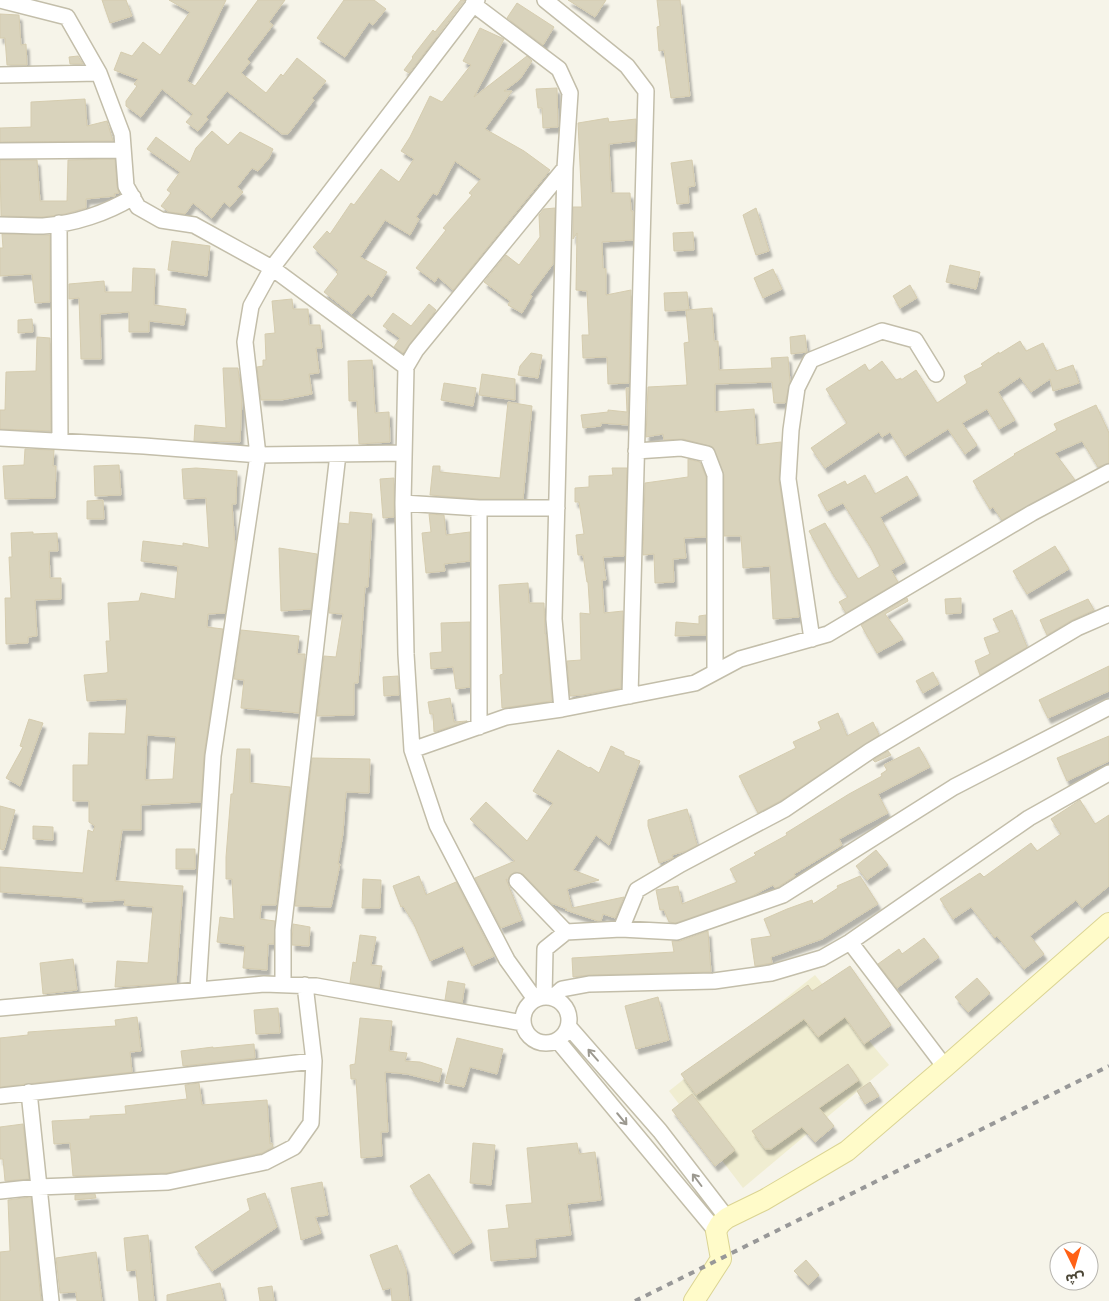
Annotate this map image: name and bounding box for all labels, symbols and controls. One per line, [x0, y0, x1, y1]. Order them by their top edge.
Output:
one-way arrow [588, 1048, 599, 1061]
one-way arrow [617, 1112, 628, 1125]
one-way arrow [692, 1174, 703, 1187]
north arrow [1049, 1241, 1099, 1291]
text: ش [1065, 1269, 1085, 1289]

